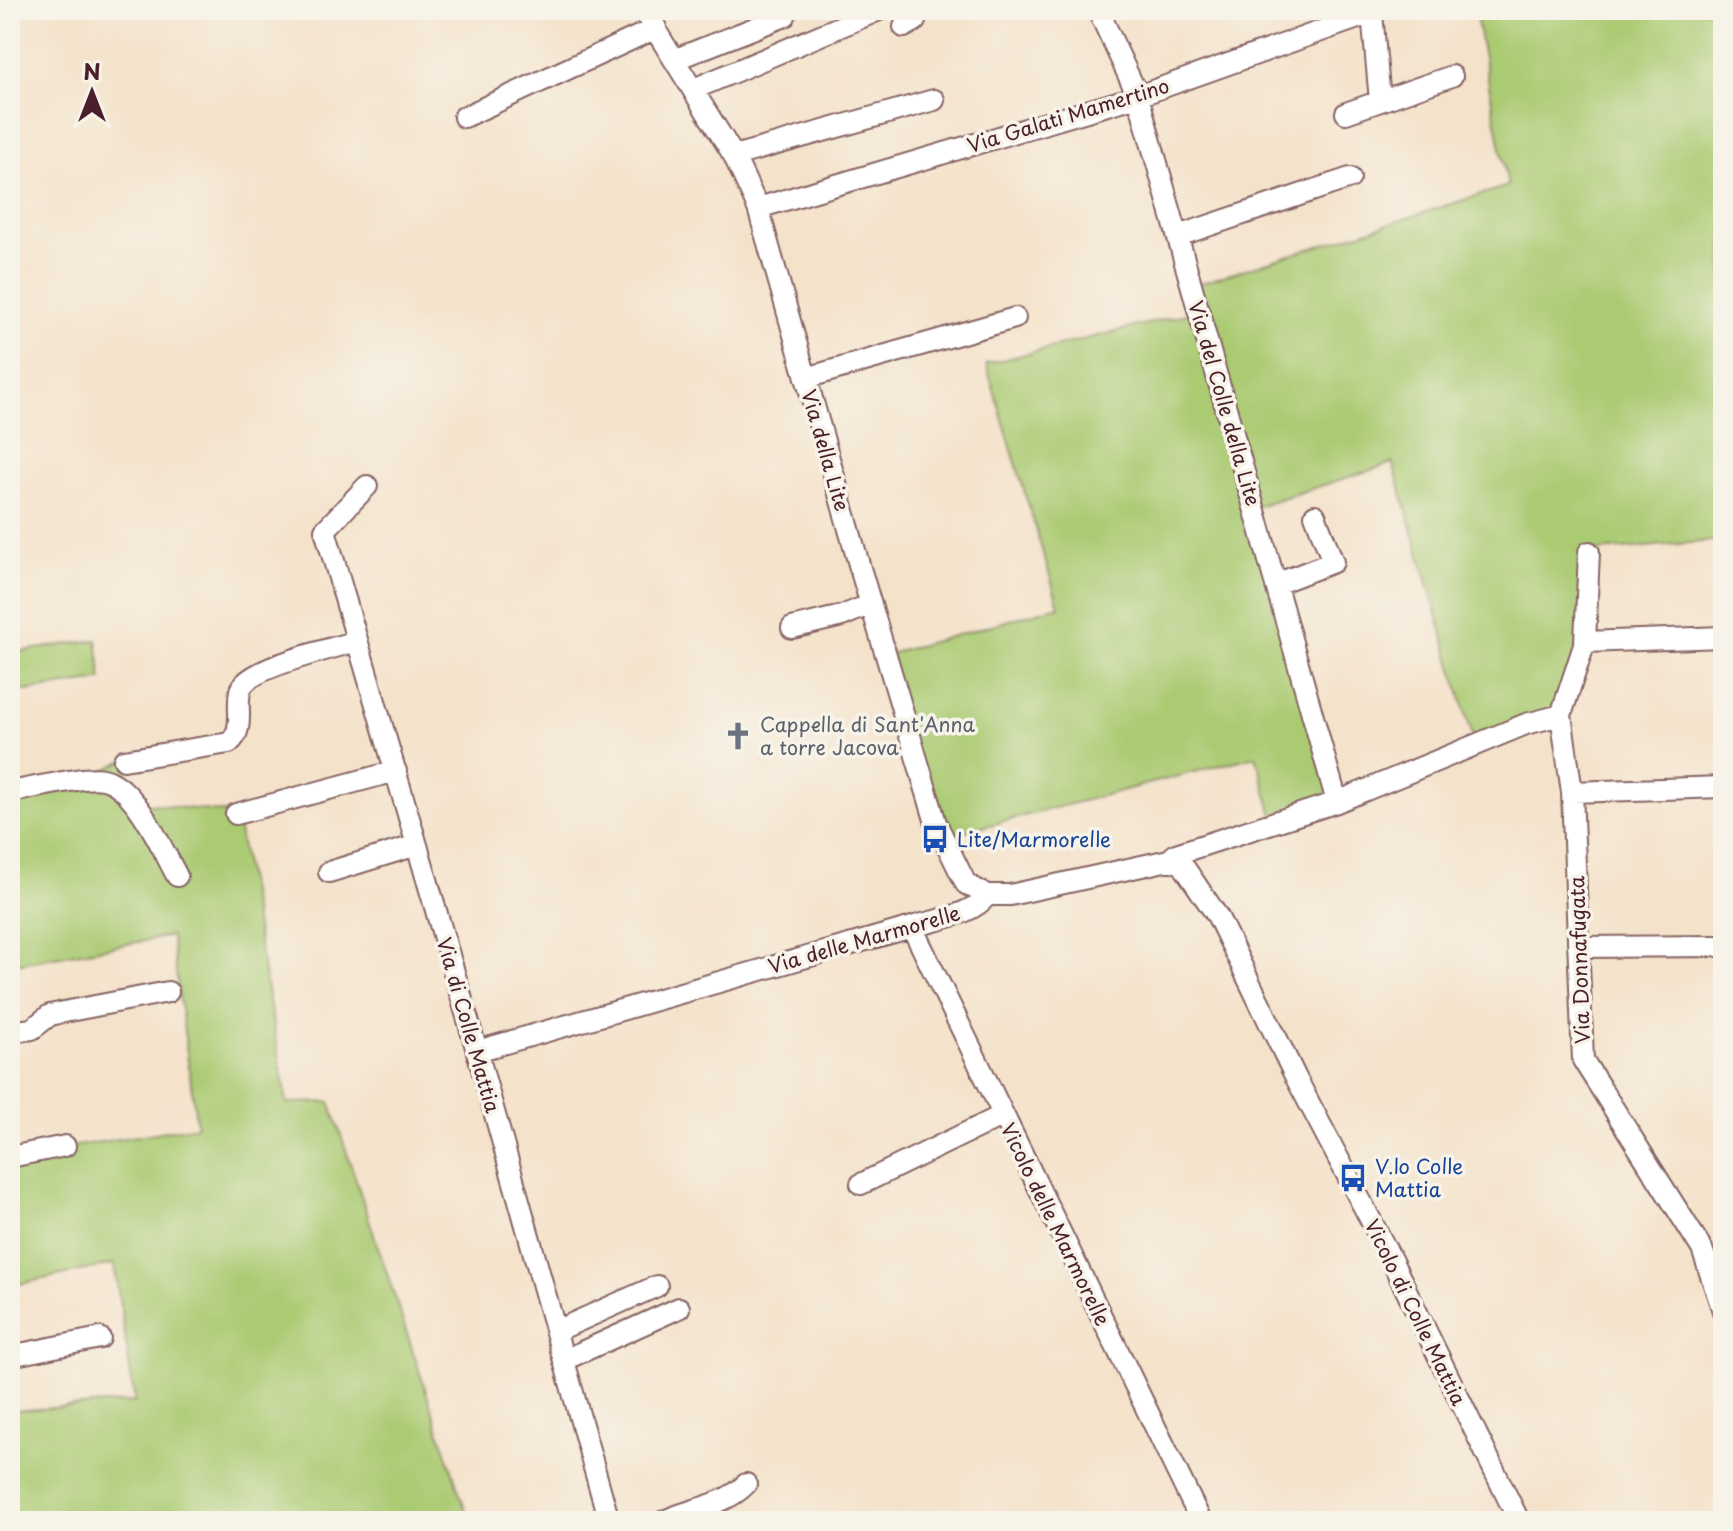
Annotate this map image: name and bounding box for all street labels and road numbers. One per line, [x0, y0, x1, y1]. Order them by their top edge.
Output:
street label: Via Galati Mamertino [963, 70, 1173, 160]
street label: Via del Colle della Lite [1181, 297, 1269, 509]
street label: Via della Lite [794, 386, 858, 514]
street label: Via Donnafugata [1561, 875, 1597, 1045]
street label: Via delle Marmorelle [765, 897, 964, 981]
street label: Via di Colle Mattia [430, 934, 509, 1117]
street label: Vicolo delle Marmorelle [994, 1117, 1118, 1331]
street label: Vicolo di Colle Mattia [1358, 1214, 1475, 1411]

